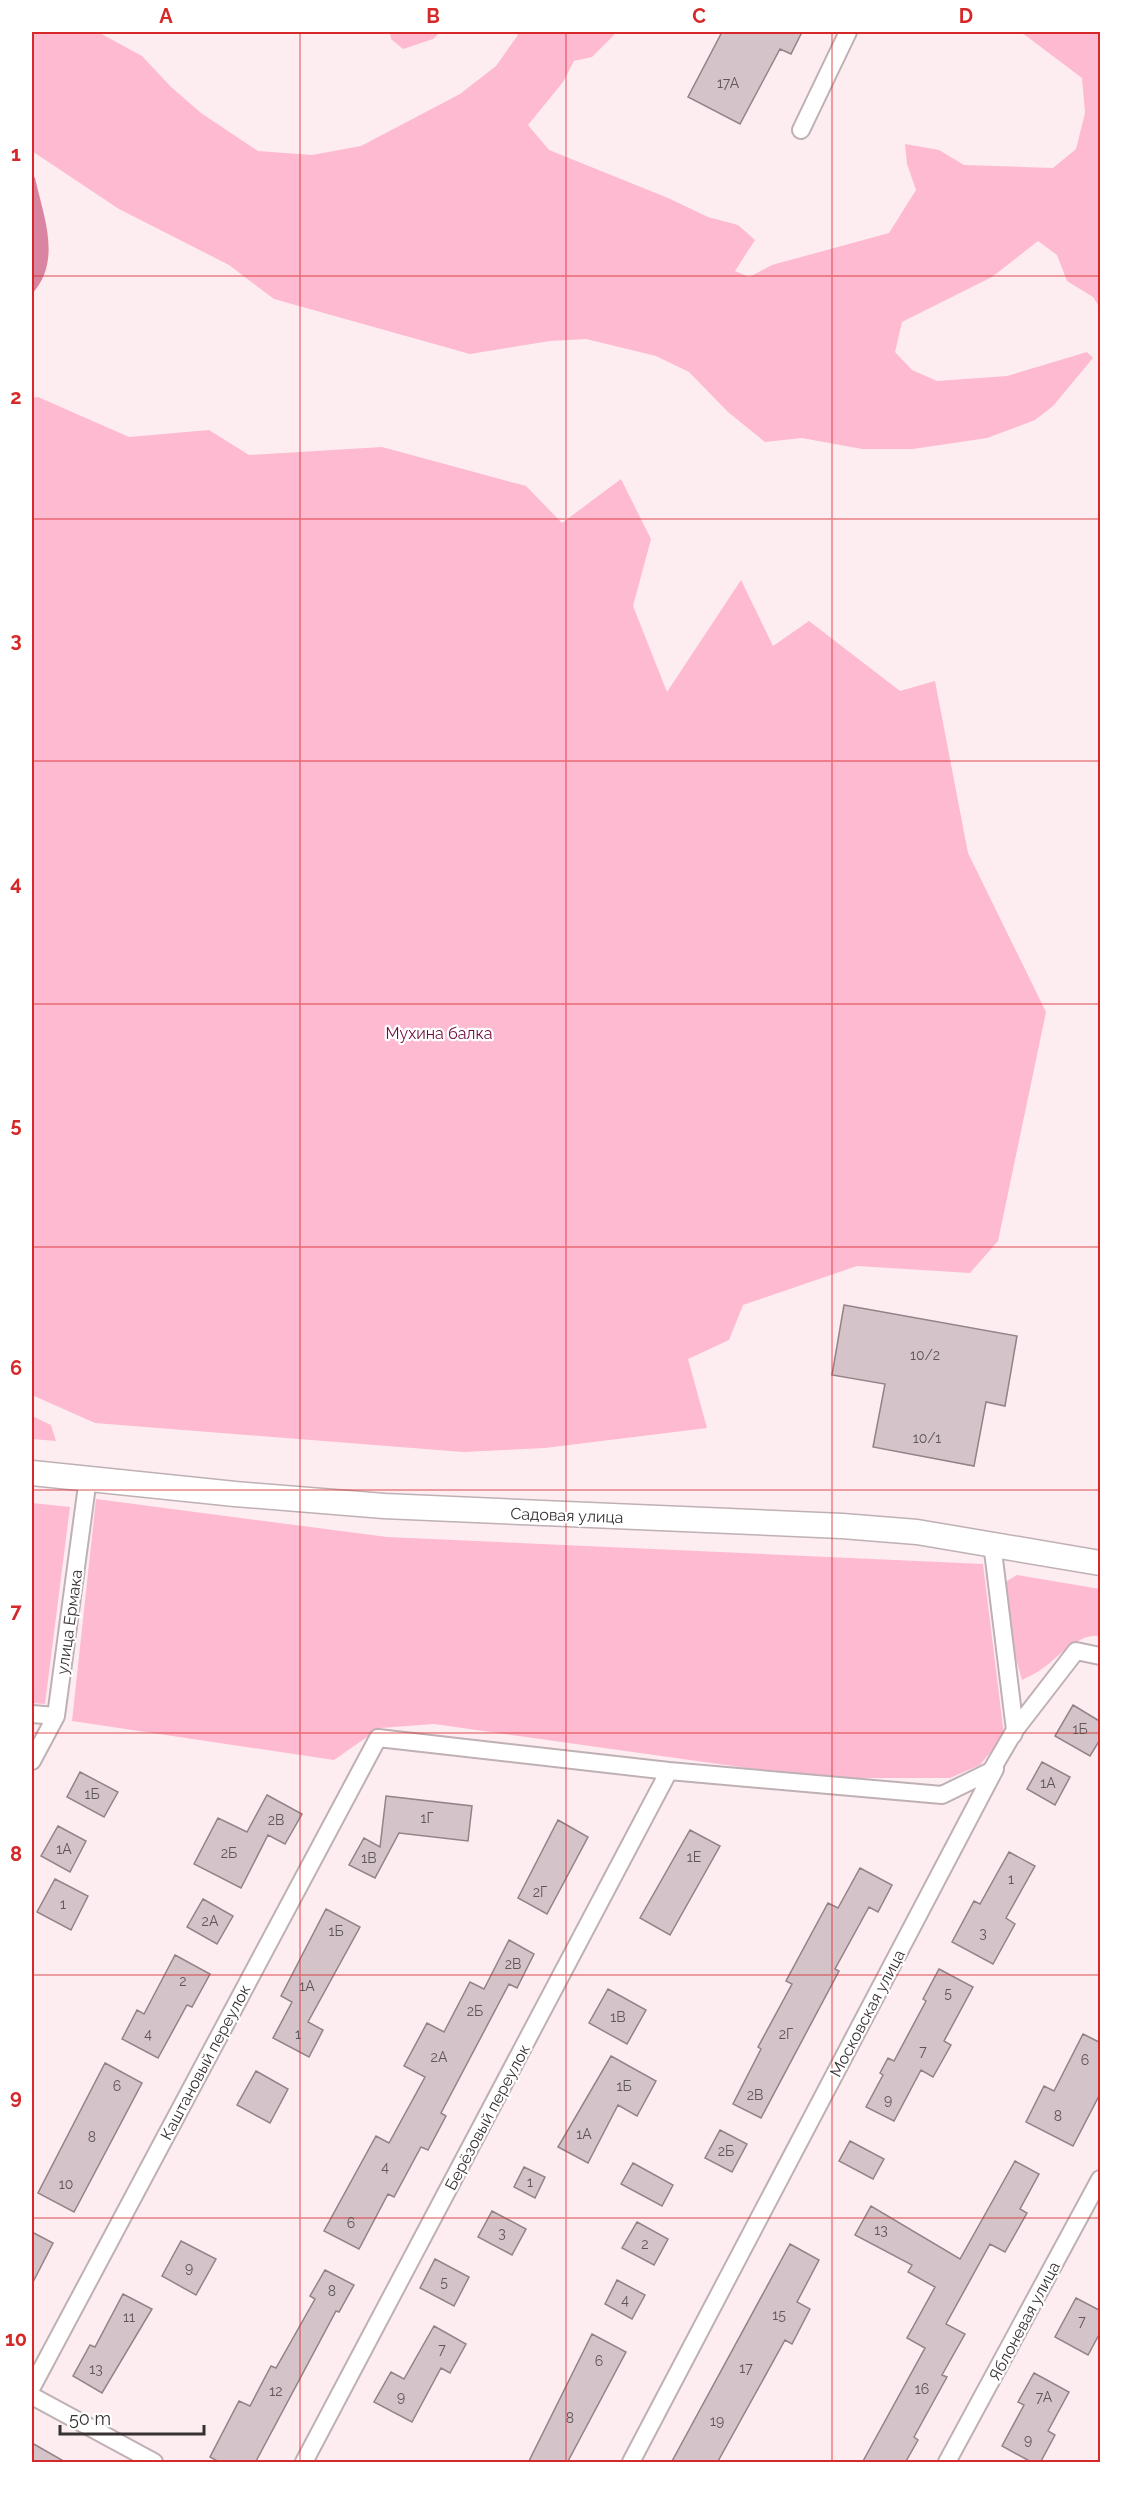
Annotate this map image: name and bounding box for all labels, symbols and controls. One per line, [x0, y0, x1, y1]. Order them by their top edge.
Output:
text: A [159, 4, 173, 28]
text: B [426, 4, 440, 28]
text: C [692, 4, 706, 28]
text: D [959, 4, 973, 28]
house number: 17А [717, 75, 740, 91]
text: 1 [11, 142, 21, 166]
text: 2 [10, 385, 22, 409]
text: 3 [10, 628, 22, 652]
text: 4 [10, 871, 22, 895]
park label: Мухина балка [386, 1024, 492, 1043]
text: 5 [10, 1113, 22, 1137]
house number: 10/2 [910, 1347, 940, 1363]
text: 6 [10, 1356, 22, 1380]
house number: 10/1 [913, 1430, 941, 1446]
street label: Садовая улица [510, 1504, 624, 1527]
street label: улица Ермака [53, 1568, 86, 1676]
text: 7 [10, 1599, 22, 1623]
house number: 1Б [1072, 1721, 1088, 1737]
house number: 1А [1040, 1775, 1056, 1791]
house number: 1Б [84, 1786, 100, 1802]
house number: 1Г [420, 1810, 434, 1826]
house number: 2В [268, 1812, 284, 1828]
house number: 1А [56, 1841, 72, 1857]
text: 8 [10, 1842, 22, 1866]
house number: 2Б [221, 1845, 237, 1861]
house number: 1Е [687, 1849, 701, 1865]
house number: 1В [361, 1850, 377, 1866]
house number: 1 [1008, 1871, 1014, 1887]
house number: 2Г [533, 1884, 547, 1900]
house number: 1 [60, 1896, 66, 1912]
house number: 2А [202, 1913, 219, 1929]
house number: 1Б [328, 1923, 344, 1939]
house number: 3 [979, 1925, 987, 1941]
street label: Московская улица [826, 1946, 909, 2080]
house number: 2В [505, 1956, 521, 1972]
house number: 2 [179, 1973, 187, 1989]
house number: 1А [299, 1978, 315, 1994]
street label: Каштановый переулок [156, 1981, 254, 2143]
house number: 5 [944, 1985, 952, 2001]
house number: 2Б [467, 2003, 483, 2019]
house number: 1В [610, 2009, 626, 2025]
house number: 4 [144, 2026, 152, 2042]
house number: 1 [295, 2026, 301, 2042]
house number: 2Г [779, 2026, 793, 2042]
street label: Берёзовый переулок [441, 2041, 534, 2193]
house number: 7 [919, 2043, 927, 2059]
house number: 2А [431, 2049, 448, 2065]
house number: 6 [1081, 2052, 1089, 2068]
house number: 6 [113, 2078, 121, 2094]
house number: 1Б [616, 2078, 632, 2094]
text: 9 [10, 2085, 22, 2109]
house number: 2В [747, 2087, 763, 2103]
house number: 9 [884, 2092, 892, 2108]
house number: 8 [1054, 2108, 1062, 2124]
house number: 1А [576, 2126, 592, 2142]
house number: 8 [88, 2129, 96, 2145]
house number: 2Б [718, 2143, 734, 2159]
house number: 4 [381, 2159, 389, 2175]
house number: 1 [527, 2174, 533, 2190]
house number: 10 [59, 2176, 73, 2192]
house number: 6 [347, 2215, 355, 2231]
house number: 13 [874, 2222, 888, 2238]
house number: 3 [498, 2225, 506, 2241]
house number: 2 [641, 2236, 649, 2252]
street label: Яблоневая улица [985, 2259, 1064, 2384]
house number: 9 [185, 2260, 193, 2276]
house number: 5 [440, 2274, 448, 2290]
house number: 8 [328, 2283, 336, 2299]
house number: 4 [621, 2292, 629, 2308]
house number: 15 [772, 2307, 786, 2323]
house number: 11 [123, 2309, 135, 2325]
house number: 7 [1078, 2313, 1086, 2329]
text: 10 [5, 2327, 27, 2351]
house number: 7 [438, 2341, 446, 2357]
house number: 6 [595, 2353, 603, 2369]
house number: 17 [739, 2360, 753, 2376]
house number: 13 [89, 2361, 103, 2377]
house number: 16 [915, 2381, 929, 2397]
house number: 12 [269, 2383, 283, 2399]
house number: 9 [397, 2389, 405, 2405]
house number: 7А [1036, 2389, 1053, 2405]
scale bar [60, 2398, 204, 2436]
text: 50 m [69, 2408, 111, 2429]
house number: 8 [566, 2410, 574, 2426]
house number: 19 [710, 2413, 724, 2429]
house number: 9 [1024, 2432, 1032, 2448]

